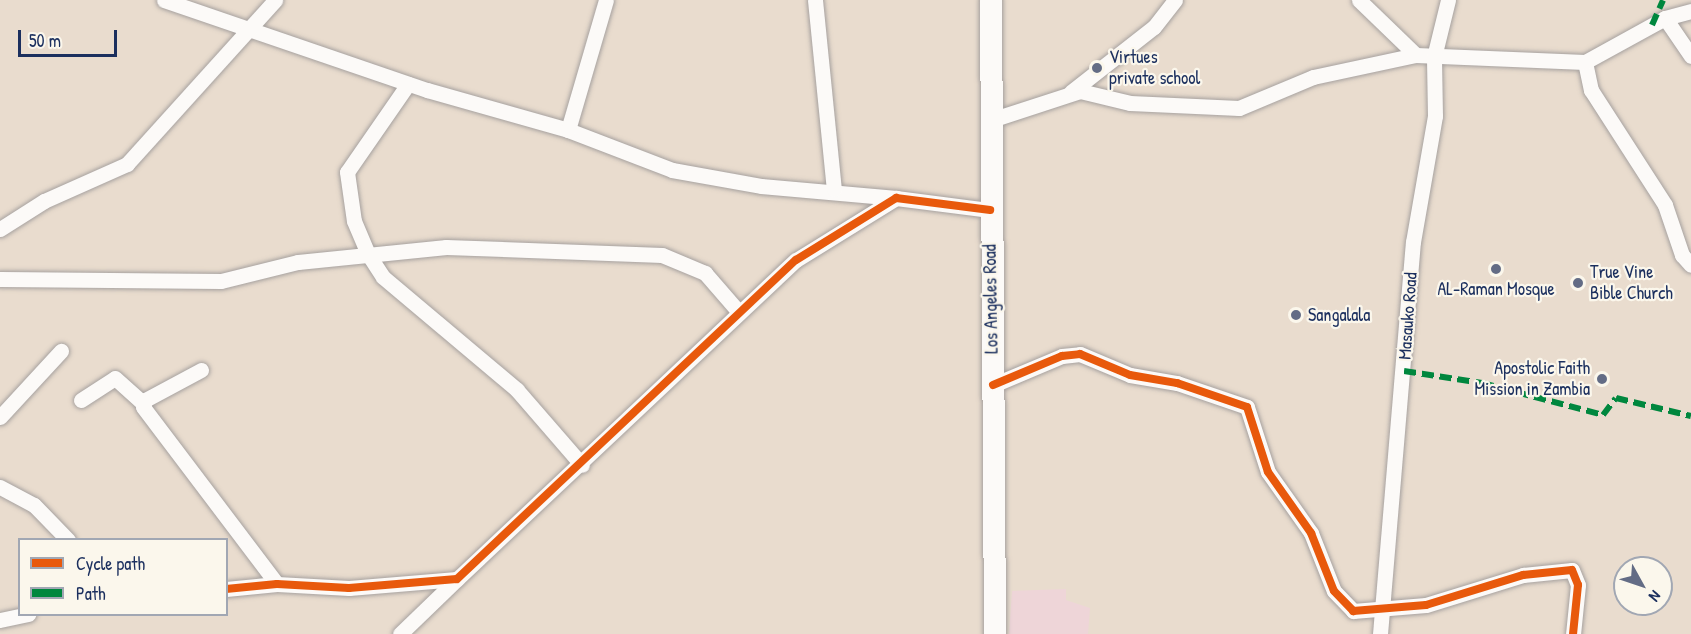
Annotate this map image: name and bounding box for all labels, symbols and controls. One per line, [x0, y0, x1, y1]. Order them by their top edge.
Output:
scale bar [21, 18, 120, 56]
text: 50 m [29, 28, 61, 53]
place label: Virtues private school [1109, 47, 1200, 90]
marker: Virtues private school [1090, 61, 1104, 75]
street label: Los Angeles Road [979, 244, 1003, 354]
marker: AL-Raman Mosque [1489, 262, 1503, 276]
place label: True Vine Bible Church [1590, 262, 1673, 304]
street label: Masauko Road [1394, 272, 1422, 360]
marker: True Vine Bible Church [1571, 276, 1585, 290]
place label: AL-Raman Mosque [1437, 278, 1555, 300]
place label: Sangalala [1308, 304, 1370, 326]
marker: Sangalala [1289, 308, 1303, 322]
place label: Apostolic Faith Mission in Zambia [1475, 358, 1590, 400]
marker: Apostolic Faith Mission in Zambia [1595, 372, 1609, 386]
legend [18, 538, 228, 616]
text: Cycle path [76, 551, 145, 576]
north arrow [1613, 556, 1673, 616]
text: Path [76, 581, 105, 606]
text: N [1644, 586, 1666, 607]

